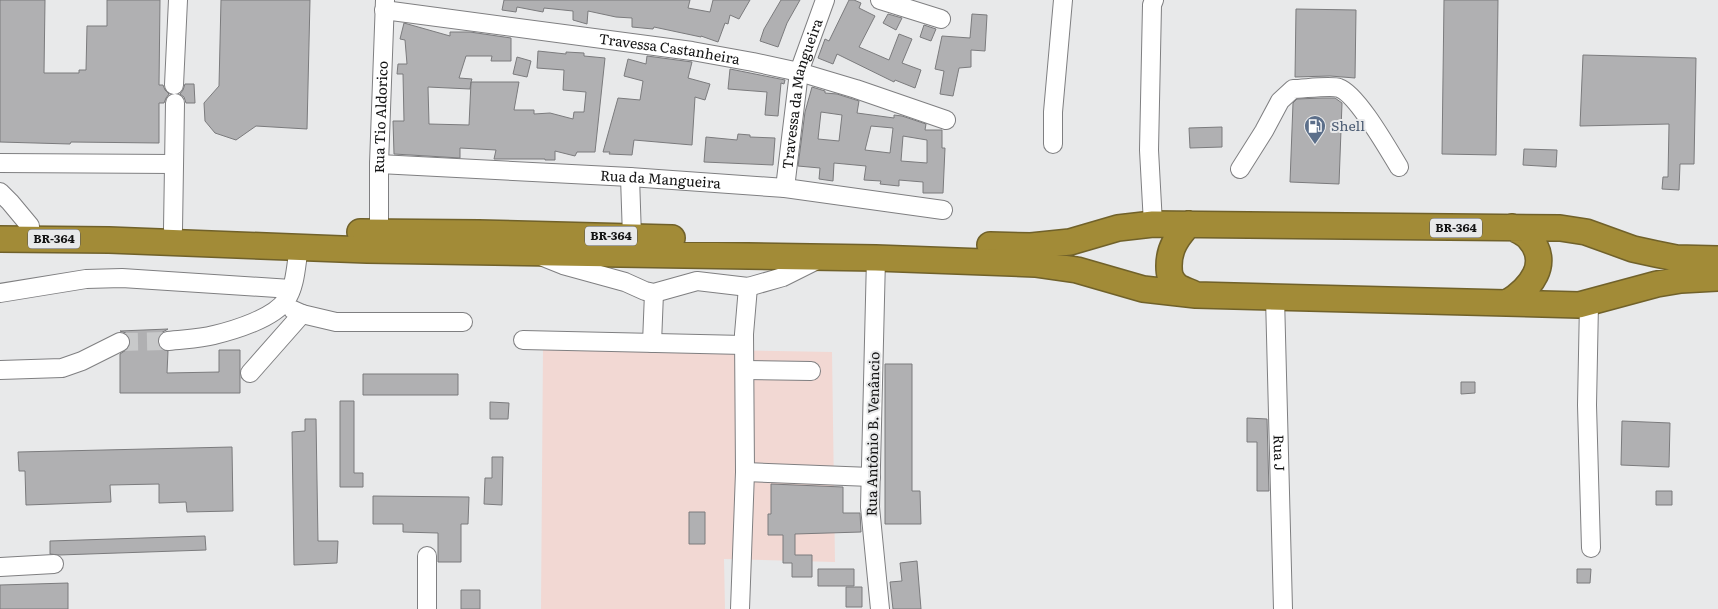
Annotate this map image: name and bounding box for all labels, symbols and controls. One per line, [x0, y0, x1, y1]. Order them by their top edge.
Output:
street label: Travessa da Mangueira [776, 15, 827, 170]
street label: Travessa Castanheira [598, 28, 742, 69]
street label: Rua Tio Aldorico [368, 60, 392, 173]
fuel station icon: Shell [1303, 114, 1327, 145]
place label: Shell [1331, 115, 1365, 135]
street label: Rua da Mangueira [600, 164, 722, 192]
road number: BR-364 [1430, 218, 1482, 238]
road number: BR-364 [585, 227, 637, 246]
road number: BR-364 [28, 230, 80, 248]
street label: Rua Antônio B. Venâncio [861, 351, 883, 516]
street label: Rua J [1270, 434, 1290, 472]

